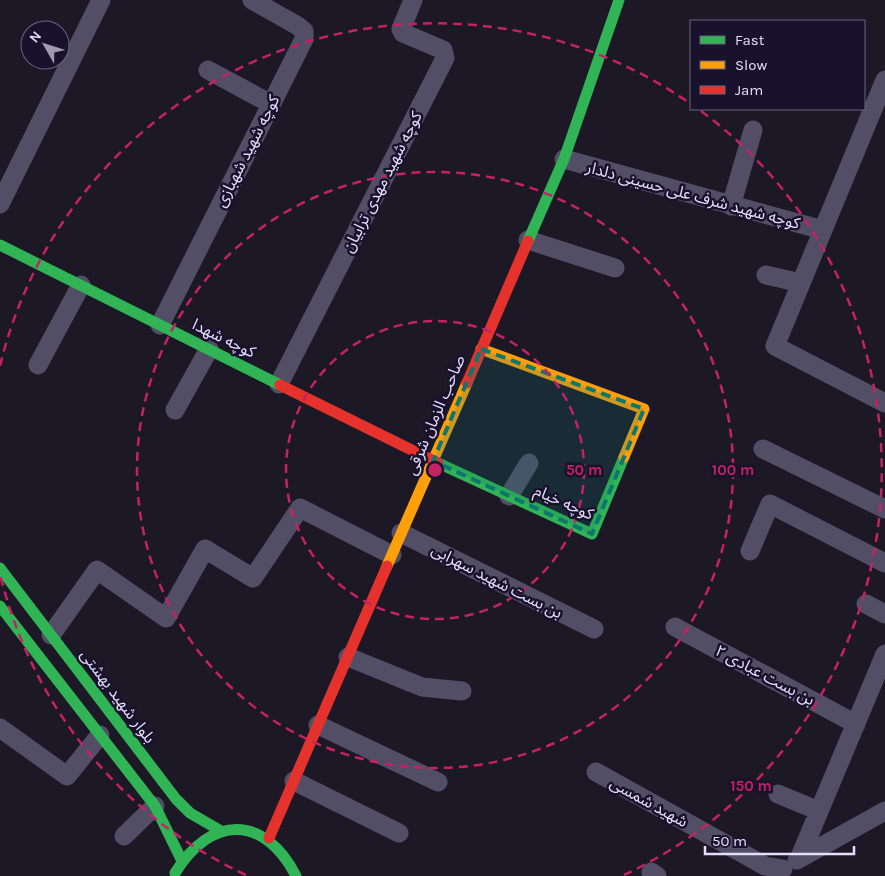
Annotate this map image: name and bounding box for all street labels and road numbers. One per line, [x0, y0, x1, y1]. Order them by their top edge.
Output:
street label: کوچه شهید شهبازی [211, 92, 284, 211]
street label: کوچه شهید مهدی ترابیان [338, 108, 427, 256]
street label: کوچه شهید شرف علی حسینی دلدار [583, 157, 802, 234]
street label: کوچه شهدا [189, 315, 259, 363]
street label: صاحب الزمان شرقی [401, 352, 469, 478]
street label: کوچه خیام [530, 481, 597, 526]
street label: بن بست شهید سهرابی [428, 540, 566, 622]
street label: بن بست عبادی ۲ [712, 641, 818, 709]
street label: بلوار شهید بهشتی [76, 645, 160, 747]
street label: شهید شمسی [607, 773, 691, 831]

